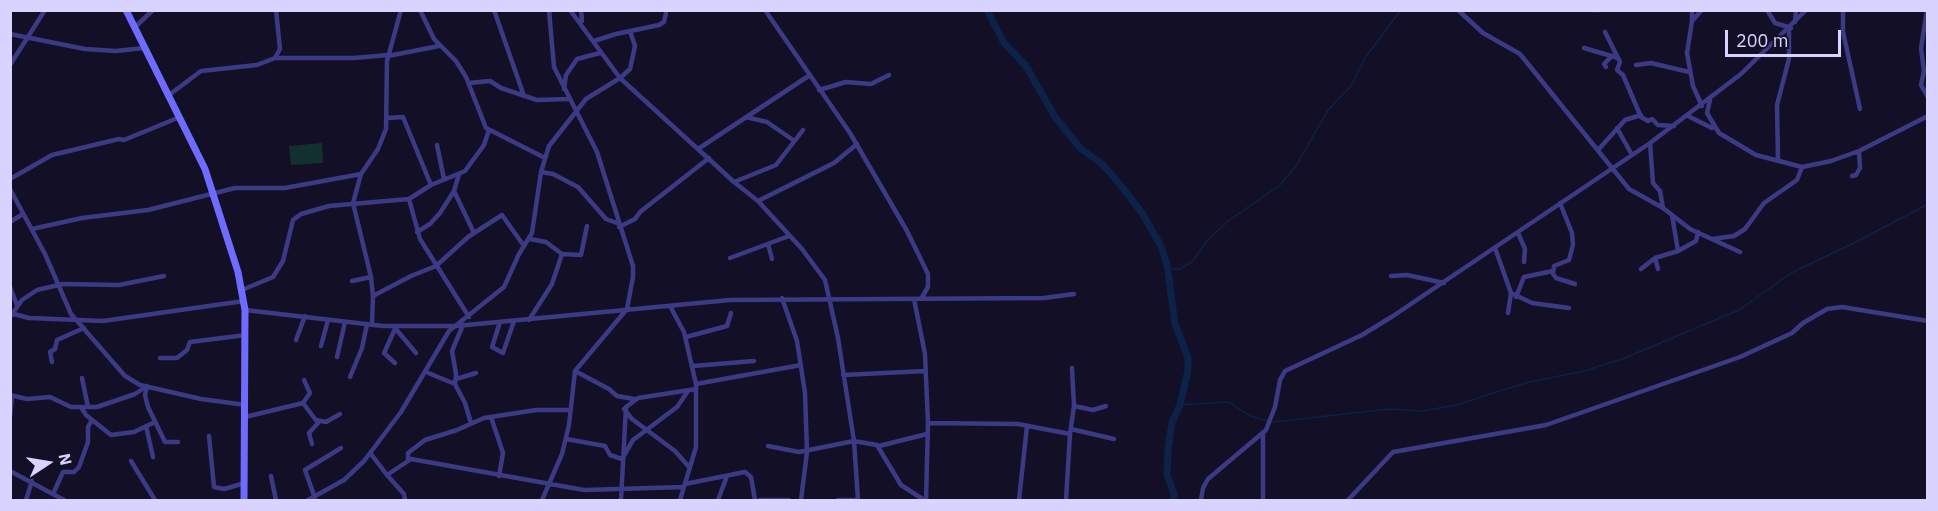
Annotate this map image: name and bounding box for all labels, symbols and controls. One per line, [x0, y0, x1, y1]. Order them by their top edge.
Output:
scale bar [1728, 18, 1844, 56]
text: 200 m [1736, 29, 1788, 52]
north arrow [18, 433, 78, 493]
text: N [55, 452, 77, 467]

